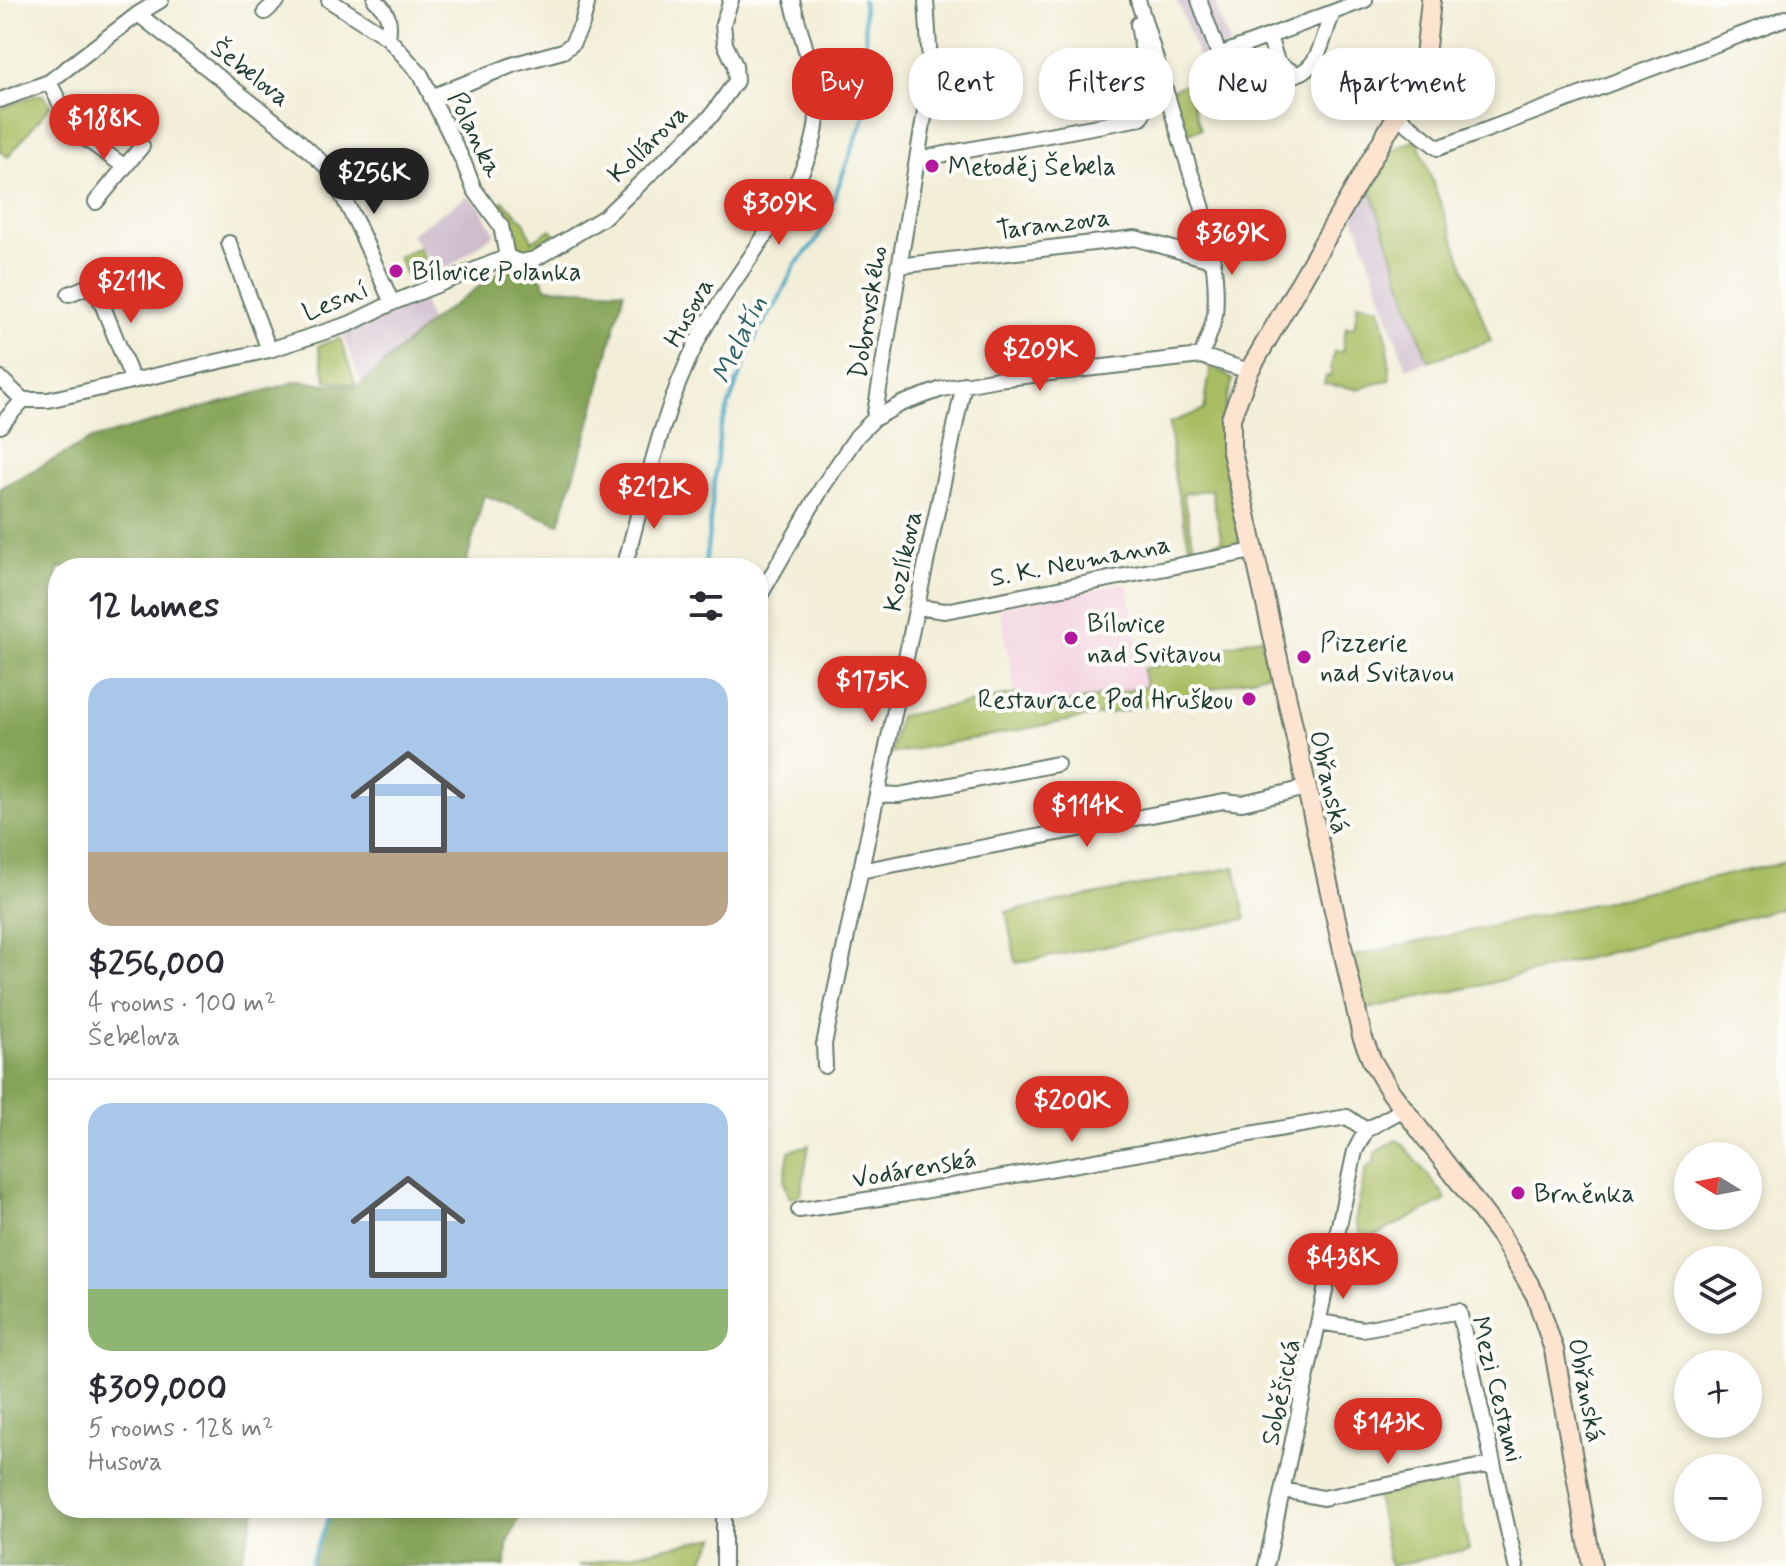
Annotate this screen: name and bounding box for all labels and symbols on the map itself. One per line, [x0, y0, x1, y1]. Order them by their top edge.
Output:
street label: Šebelova [203, 32, 297, 115]
street label: Polanka [439, 86, 510, 184]
pin: $188K [48, 94, 160, 162]
street label: Kollárova [601, 98, 696, 191]
pin: $256K [318, 148, 430, 216]
place label: Metoděj Šebela [948, 151, 1116, 185]
marker: Metoděj Šebela [923, 157, 941, 175]
pin: $309K [723, 179, 835, 247]
street label: Taranzova [995, 201, 1112, 249]
pin: $369K [1176, 209, 1288, 277]
street label: Dobrovského [842, 243, 896, 381]
place label: Bílovice Polanka [412, 256, 582, 290]
pin: $211K [75, 257, 187, 325]
marker: Bílovice Polanka [387, 262, 405, 280]
street label: Husova [657, 272, 723, 354]
street label: Lesní [298, 273, 374, 330]
water label: Melatín [704, 290, 777, 390]
pin: $209K [984, 325, 1096, 393]
pin: $212K [598, 463, 710, 531]
street label: Kozlíkova [877, 508, 931, 615]
street label: S. K. Neumanna [987, 528, 1173, 596]
place label: Bílovice nad Svitavou [1087, 608, 1221, 672]
place label: Pizzerie nad Svitavou [1320, 627, 1454, 691]
marker: Bílovice nad Svitavou [1062, 629, 1080, 647]
marker: Pizzerie nad Svitavou [1295, 648, 1313, 666]
pin: $175K [816, 656, 928, 724]
place label: Restaurace Pod Hruškou [978, 684, 1233, 718]
marker: Restaurace Pod Hruškou [1240, 690, 1258, 708]
street label: Obřanská [1300, 727, 1356, 838]
pin: $114K [1031, 781, 1143, 849]
pin: $200K [1016, 1076, 1128, 1144]
street label: Vodárenská [850, 1142, 979, 1198]
north arrow [1674, 1142, 1762, 1230]
place label: Brněnka [1534, 1178, 1635, 1212]
marker: Brněnka [1509, 1184, 1527, 1202]
pin: $438K [1287, 1233, 1399, 1301]
street label: Mezi Cestami [1462, 1313, 1531, 1466]
street label: Soběšická [1254, 1336, 1310, 1449]
street label: Obřanská [1558, 1336, 1612, 1445]
pin: $143K [1332, 1398, 1444, 1466]

